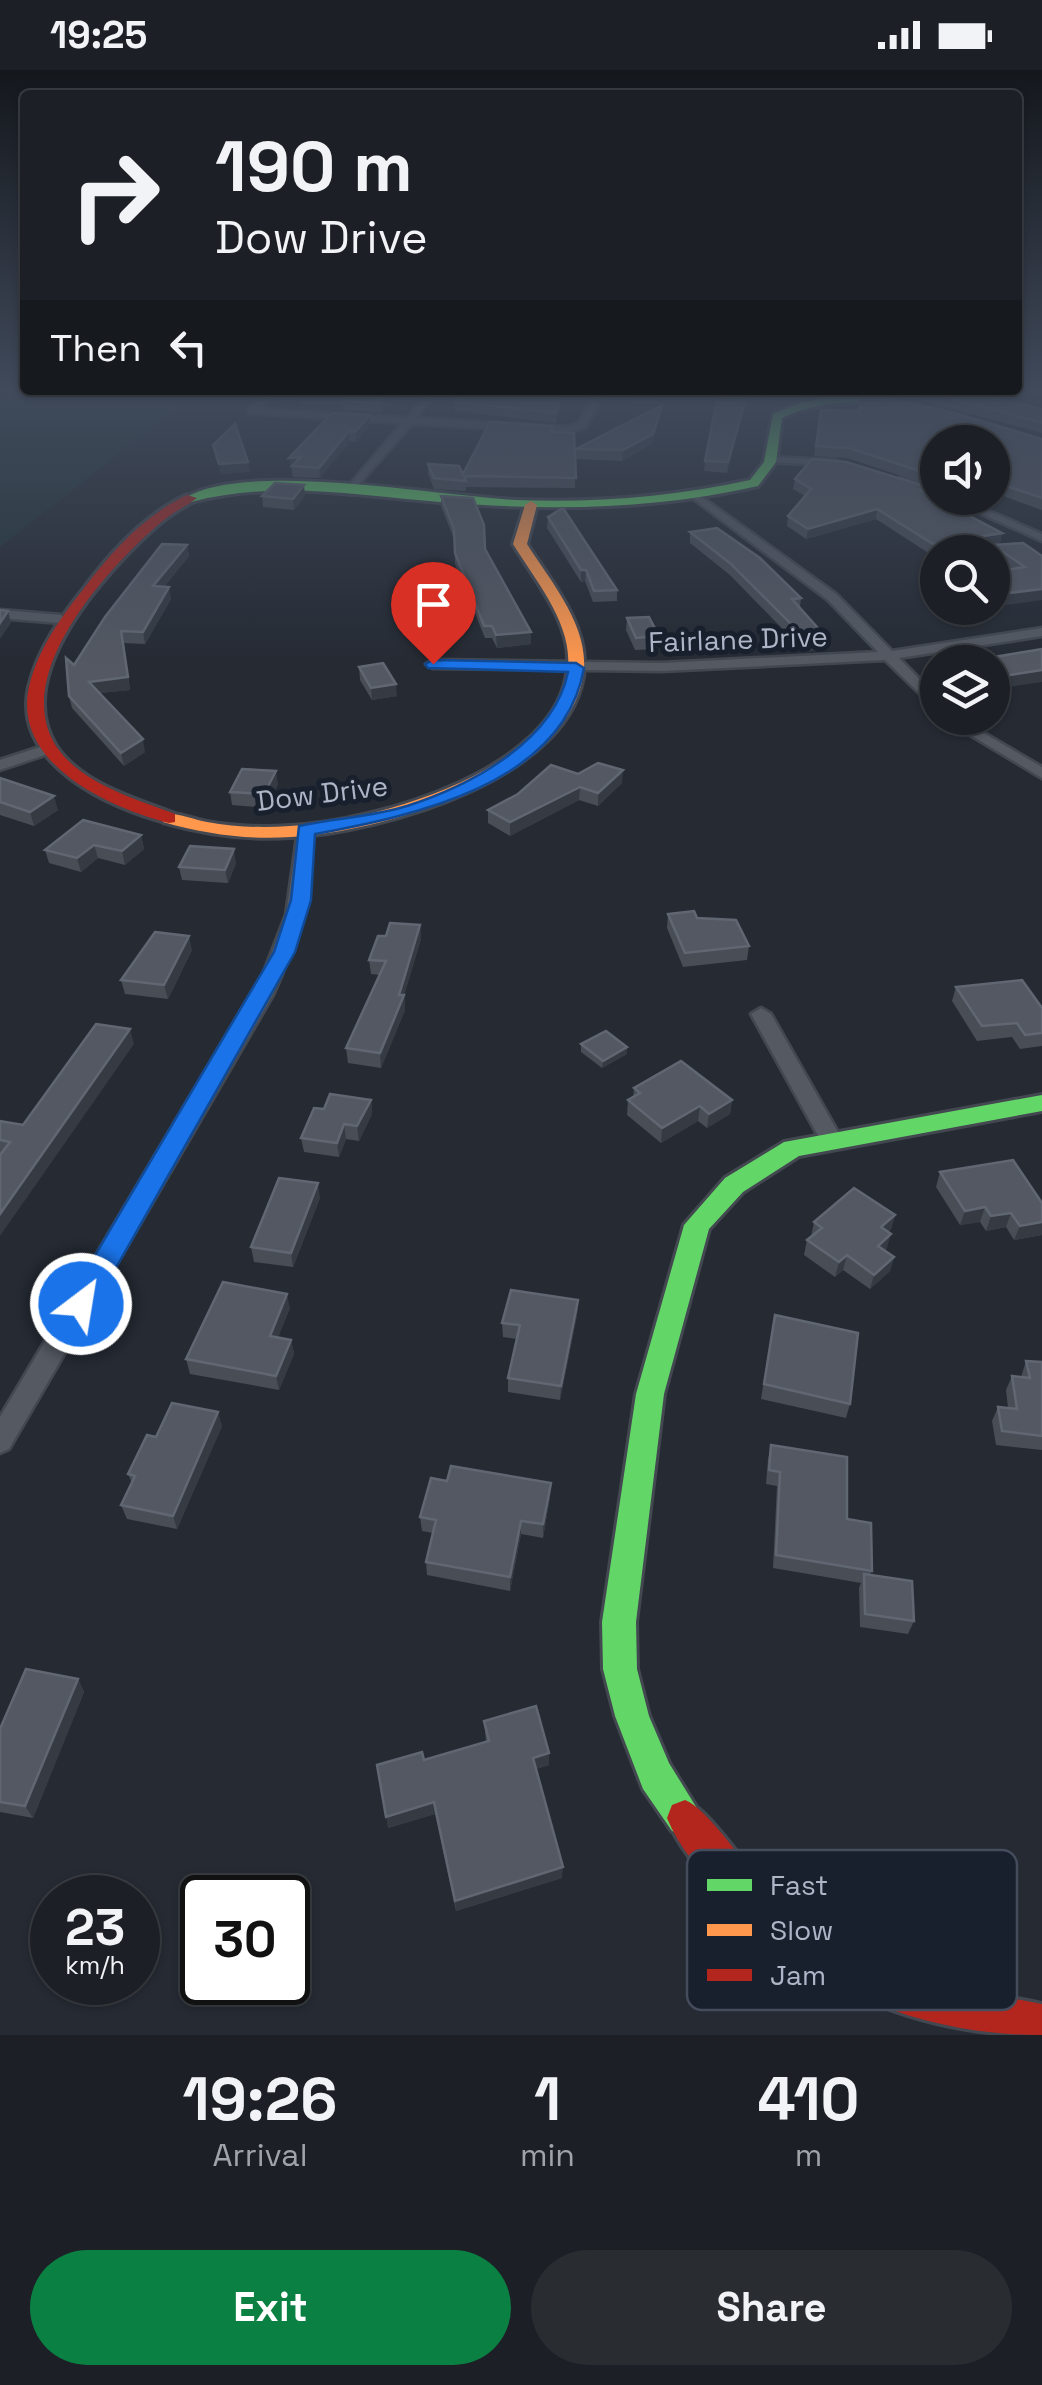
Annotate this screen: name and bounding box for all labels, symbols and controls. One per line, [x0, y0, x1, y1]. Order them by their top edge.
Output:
text: 19:25 [50, 11, 147, 59]
text: 190 m [215, 122, 413, 211]
icon: right [50, 130, 180, 260]
text: Dow Drive [215, 209, 428, 266]
icon: left [161, 320, 216, 375]
text: Then [50, 324, 141, 372]
map controls [920, 425, 1010, 735]
button: sound [920, 425, 1010, 515]
button: search [920, 535, 1010, 625]
pin [391, 562, 476, 665]
icon: arrive [406, 577, 461, 632]
street label: Fairlane Drive [648, 618, 828, 660]
button: layers [920, 645, 1010, 735]
street label: Dow Drive [254, 767, 390, 819]
position arrow [29, 1252, 133, 1356]
legend [687, 1850, 1017, 2010]
text: Fast [770, 1867, 828, 1903]
speed limit sign: 30 [180, 1875, 310, 2005]
text: 23 [65, 1896, 125, 1960]
text: Slow [770, 1912, 833, 1948]
text: km/h [65, 1949, 125, 1981]
text: Jam [770, 1957, 826, 1993]
text: 19:26 [183, 2061, 337, 2138]
text: 1 [534, 2061, 561, 2138]
text: 410 [758, 2061, 859, 2138]
text: Arrival [212, 2135, 308, 2175]
text: min [520, 2135, 575, 2175]
text: m [795, 2135, 822, 2175]
button: Exit [30, 2250, 511, 2365]
button: Share [531, 2250, 1012, 2365]

